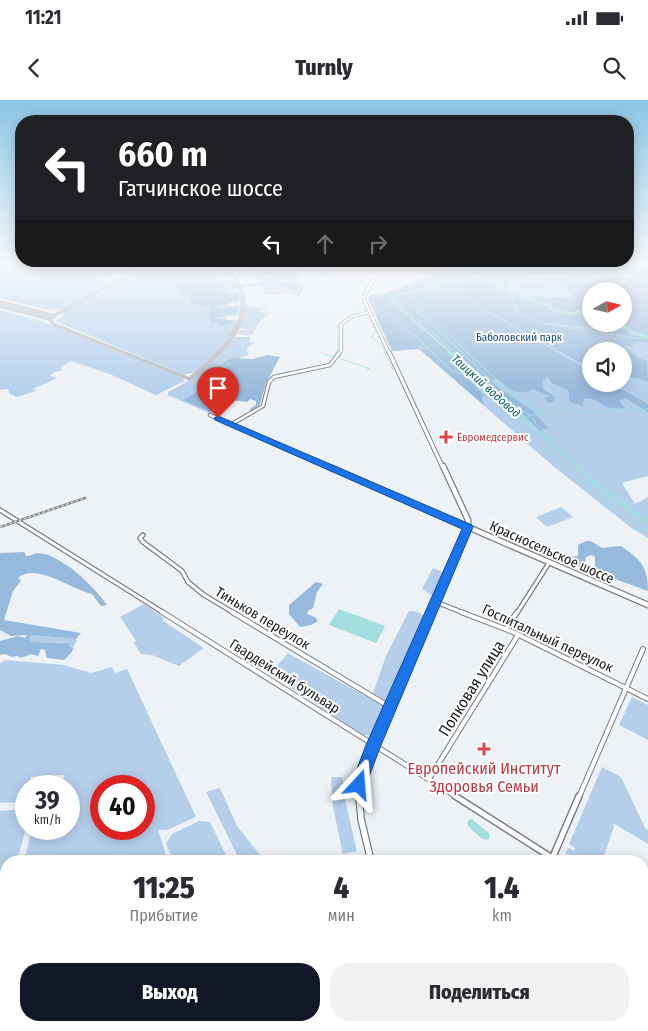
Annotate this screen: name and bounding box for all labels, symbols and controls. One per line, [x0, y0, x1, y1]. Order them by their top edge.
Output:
text: 11:21 [25, 6, 62, 29]
icon: back [20, 54, 48, 82]
text: Turnly [295, 54, 353, 81]
icon: search [600, 54, 628, 82]
text: 660 m [118, 133, 208, 175]
icon: left [35, 135, 100, 200]
text: Гатчинское шоссе [118, 175, 283, 202]
icon: left [258, 230, 286, 258]
icon: ahead [311, 230, 339, 258]
icon: right [364, 230, 392, 258]
north arrow [582, 282, 632, 332]
map controls [582, 282, 632, 392]
park label: Баболовский парк [476, 331, 563, 344]
button: sound [582, 342, 632, 392]
water label: Таицкий водовод [449, 352, 523, 420]
pin [197, 367, 239, 418]
icon: arrive [204, 374, 232, 402]
marker: Евромедсервис [439, 430, 453, 444]
place label: Евромедсервис [457, 431, 529, 444]
street label: Красносельское шоссе [487, 517, 617, 588]
street label: Тиньков переулок [212, 583, 314, 654]
street label: Госпитальный переулок [480, 601, 616, 676]
street label: Гвардейский бульвар [226, 636, 343, 717]
street label: Полковая улица [434, 637, 509, 740]
marker: Европейский Институт Здоровья Семьи [477, 742, 491, 756]
position arrow [332, 758, 384, 810]
place label: Европейский Институт Здоровья Семьи [408, 759, 561, 796]
speed limit sign: 40 [90, 775, 155, 840]
text: 39 [35, 786, 60, 816]
text: km/h [34, 813, 61, 827]
text: 11:25 [133, 870, 195, 906]
text: 4 [333, 870, 349, 906]
text: 1.4 [484, 870, 519, 906]
text: Прибытие [130, 906, 198, 925]
text: мин [328, 906, 355, 925]
text: km [492, 906, 512, 925]
button: Выход [20, 963, 320, 1021]
button: Поделиться [330, 963, 629, 1021]

